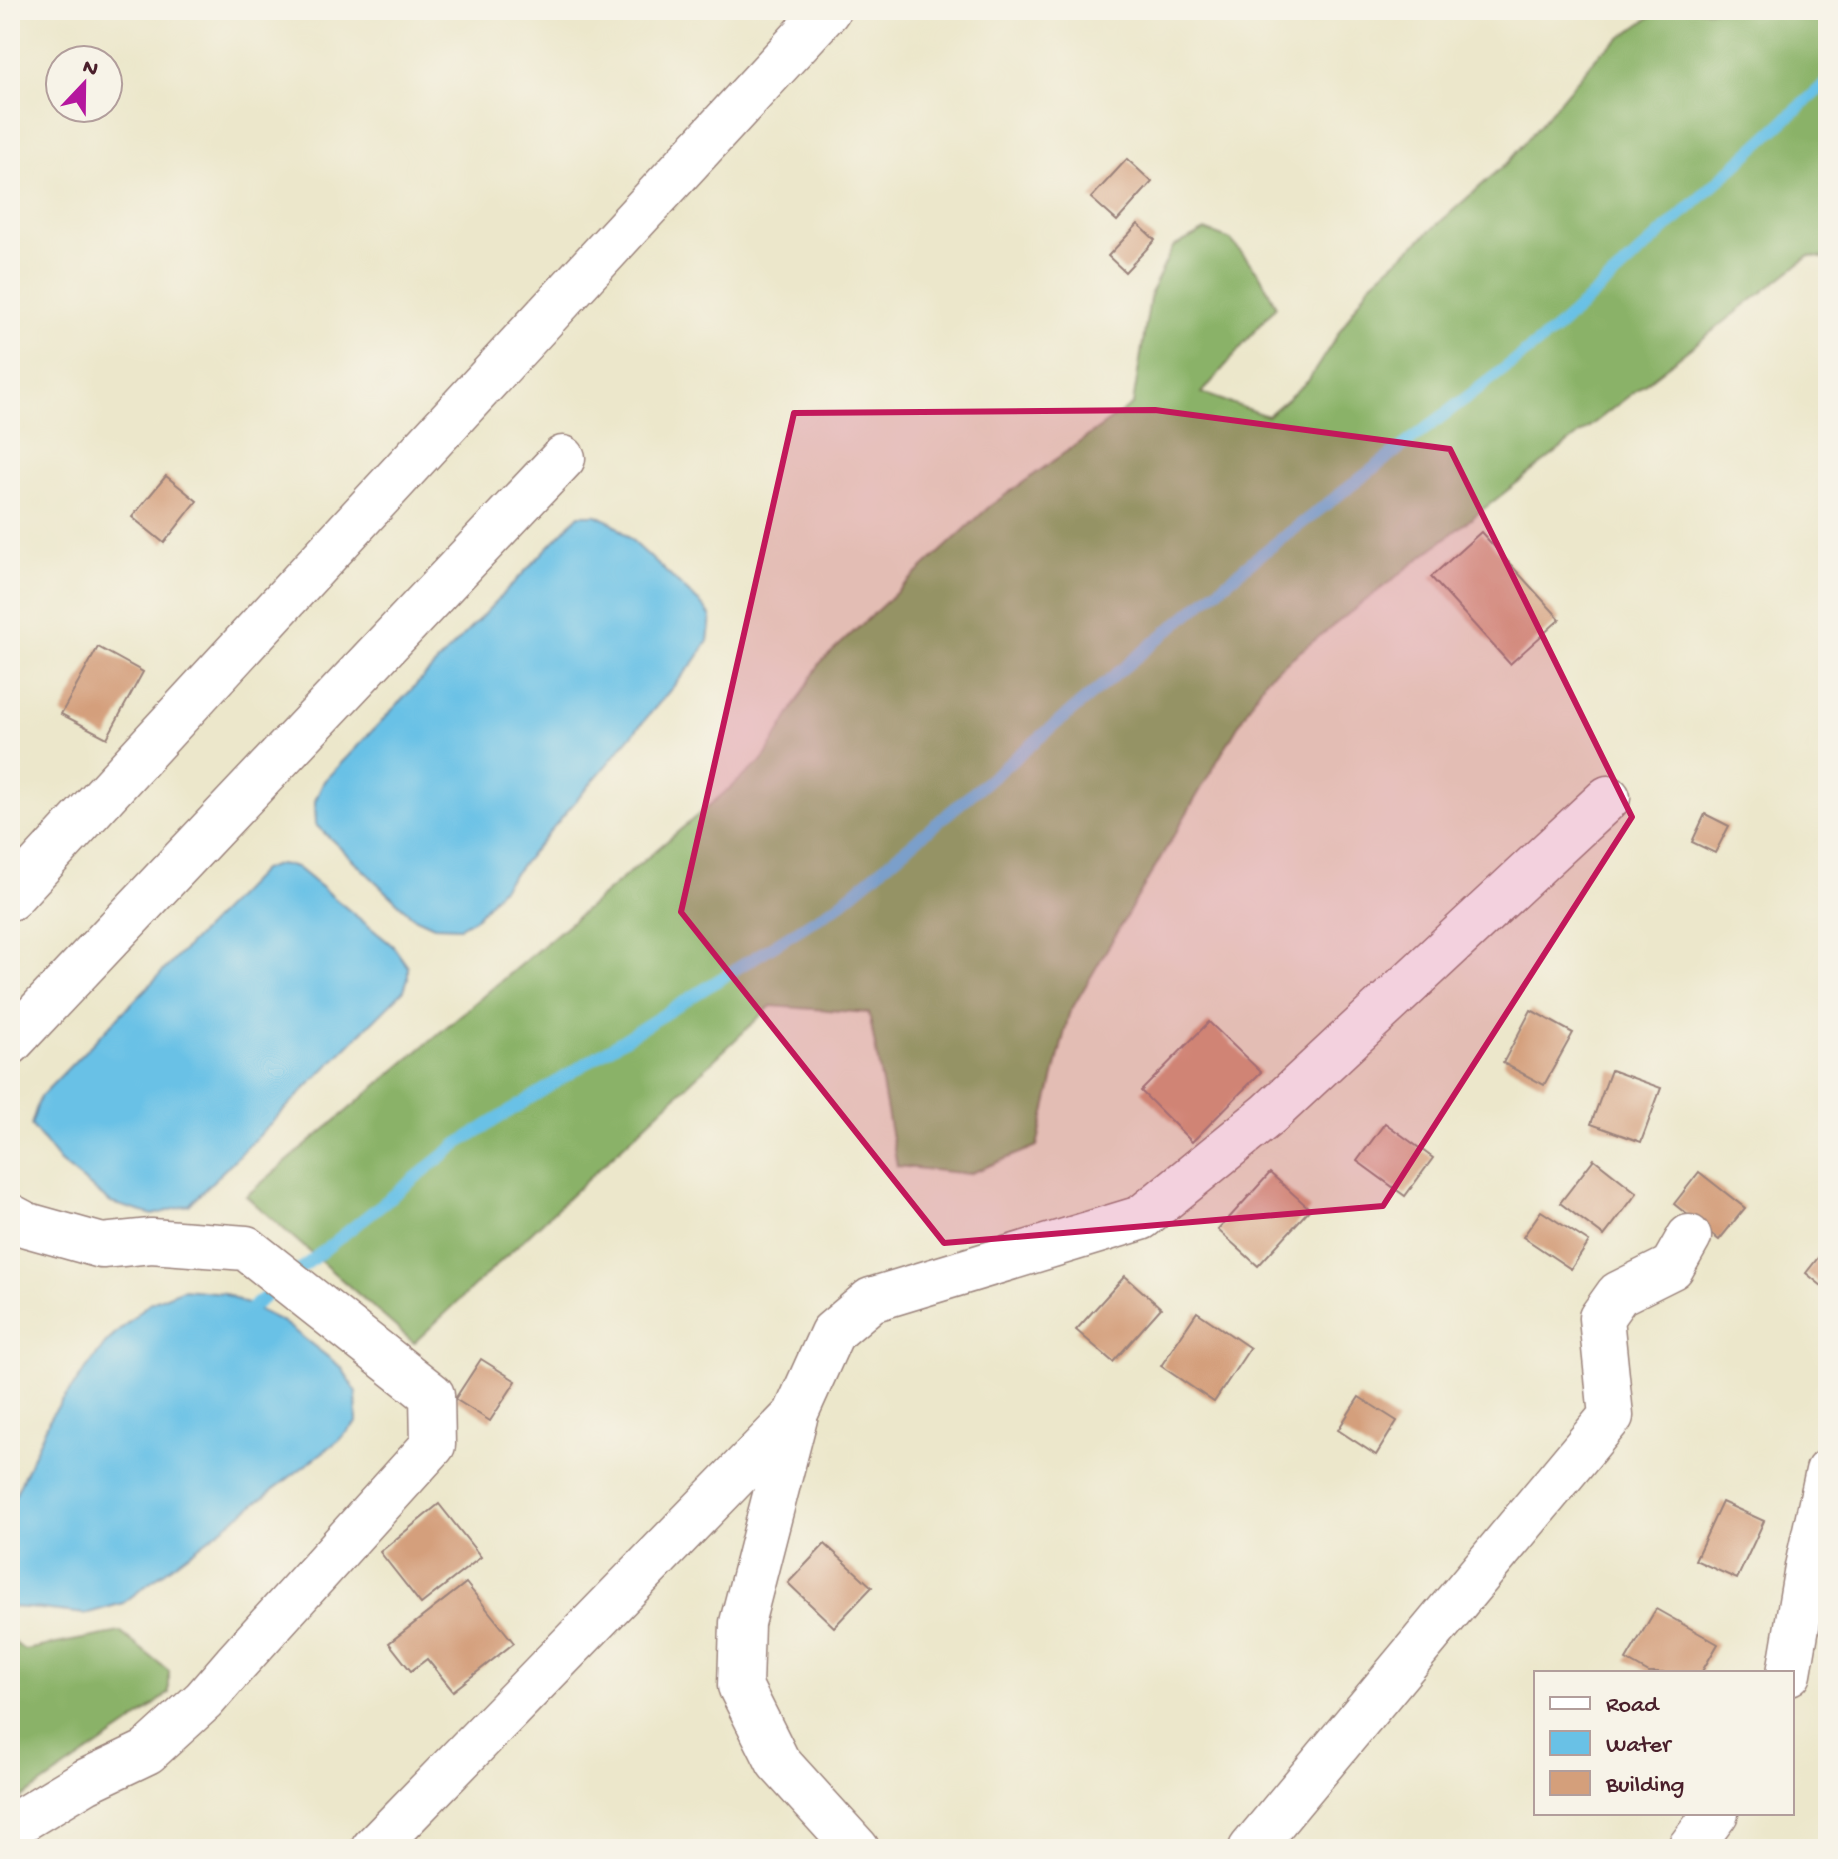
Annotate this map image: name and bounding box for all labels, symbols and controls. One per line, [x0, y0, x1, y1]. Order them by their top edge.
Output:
north arrow [44, 44, 124, 124]
text: N [78, 54, 102, 84]
legend [1534, 1671, 1794, 1815]
text: Road [1606, 1692, 1660, 1721]
text: Water [1606, 1732, 1673, 1761]
text: Building [1605, 1772, 1684, 1801]

